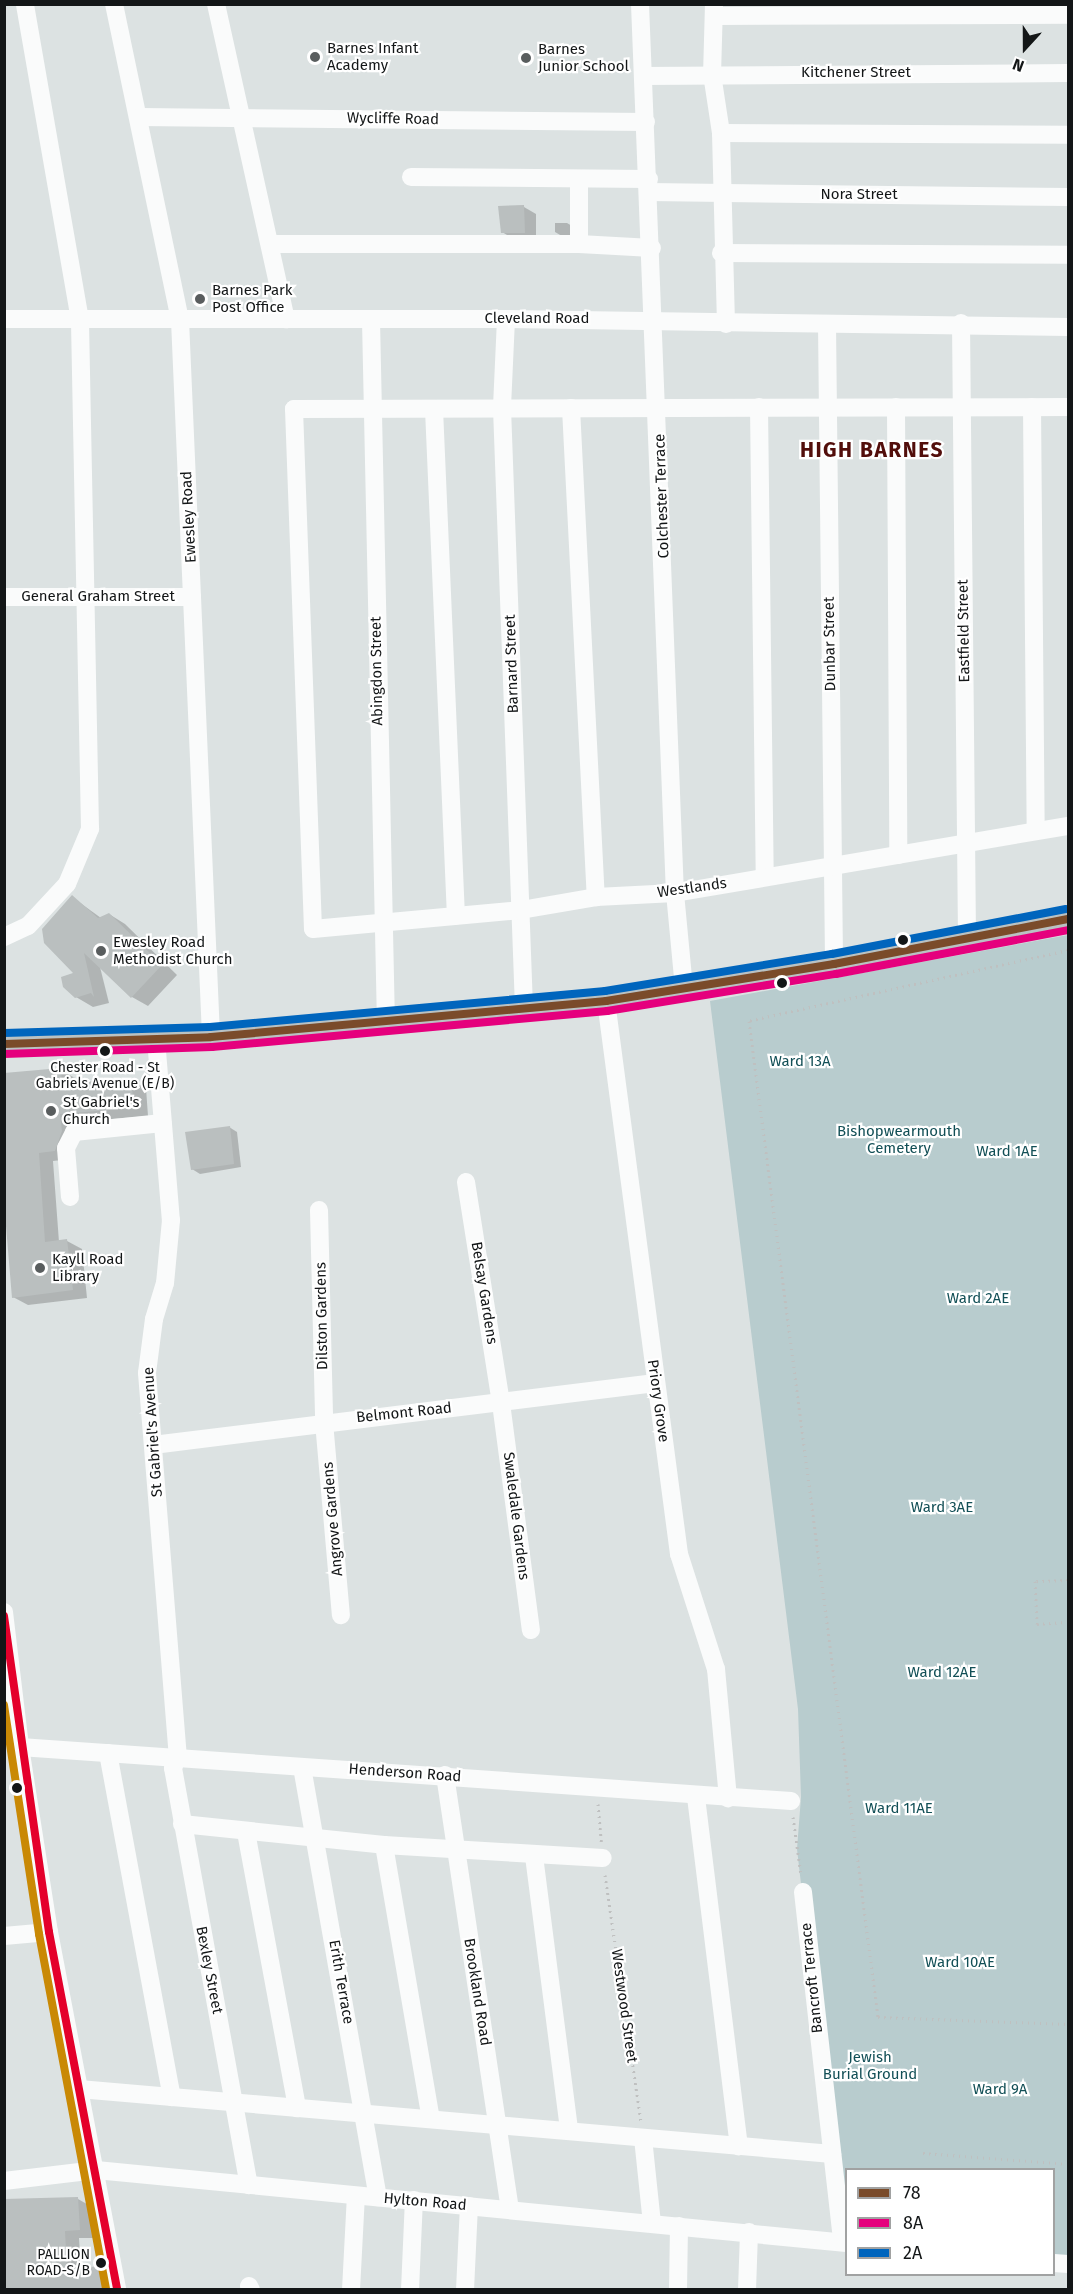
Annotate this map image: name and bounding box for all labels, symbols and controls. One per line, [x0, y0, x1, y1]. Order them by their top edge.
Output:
north arrow [995, 18, 1055, 78]
place label: Barnes Infant Academy [327, 39, 418, 74]
place label: Barnes Junior School [538, 40, 629, 75]
marker: Barnes Infant Academy [308, 50, 322, 64]
marker: Barnes Junior School [519, 51, 533, 65]
text: N [1010, 55, 1027, 76]
street label: Kitchener Street [801, 64, 911, 82]
street label: Wycliffe Road [347, 109, 439, 129]
street label: Nora Street [820, 186, 898, 204]
place label: Barnes Park Post Office [212, 281, 293, 316]
marker: Barnes Park Post Office [193, 292, 207, 306]
street label: Cleveland Road [485, 310, 589, 328]
street label: Colchester Terrace [651, 433, 673, 559]
district label: HIGH BARNES [800, 437, 944, 463]
street label: Ewesley Road [178, 470, 200, 564]
street label: Eastfield Street [954, 579, 974, 683]
street label: General Graham Street [21, 588, 175, 606]
street label: Dunbar Street [820, 597, 840, 691]
street label: Barnard Street [501, 614, 523, 714]
street label: Abingdon Street [367, 616, 387, 726]
street label: Westlands [656, 874, 728, 902]
place label: Ewesley Road Methodist Church [113, 933, 232, 968]
unlabelled marker [897, 934, 909, 946]
marker: Ewesley Road Methodist Church [94, 944, 108, 958]
unlabelled marker [776, 977, 788, 989]
marker: Chester Road - St Gabriels Avenue (E/B) [99, 1045, 111, 1057]
park label: Ward 13A [770, 1053, 830, 1071]
place label: Chester Road - St Gabriels Avenue (E/B) [36, 1060, 174, 1092]
place label: St Gabriel's Church [63, 1093, 140, 1128]
marker: St Gabriel's Church [44, 1104, 58, 1118]
park label: Bishopwearmouth Cemetery [837, 1122, 961, 1157]
park label: Ward 1AE [976, 1143, 1038, 1161]
street label: Belsay Gardens [467, 1240, 501, 1346]
place label: Kayll Road Library [52, 1250, 123, 1285]
marker: Kayll Road Library [33, 1261, 47, 1275]
street label: Dilston Gardens [312, 1262, 332, 1370]
park label: Ward 2AE [947, 1290, 1009, 1308]
street label: Priory Grove [643, 1358, 673, 1444]
street label: St Gabriel's Avenue [139, 1366, 167, 1498]
street label: Belmont Road [355, 1399, 453, 1427]
street label: Swaledale Gardens [499, 1451, 533, 1581]
street label: Angrove Gardens [319, 1461, 347, 1577]
park label: Ward 3AE [911, 1499, 973, 1517]
park label: Ward 12AE [908, 1664, 976, 1682]
street label: Henderson Road [348, 1760, 462, 1786]
unlabelled marker [11, 1782, 23, 1794]
park label: Ward 11AE [865, 1800, 933, 1818]
street label: Bancroft Terrace [797, 1922, 827, 2034]
street label: Bexley Street [192, 1925, 226, 2015]
street label: Brookland Road [460, 1937, 494, 2047]
street label: Erith Terrace [325, 1938, 357, 2026]
street label: Westwood Street [607, 1948, 641, 2064]
park label: Ward 10AE [925, 1954, 995, 1972]
park label: Jewish Burial Ground [823, 2048, 917, 2083]
park label: Ward 9A [973, 2081, 1027, 2099]
legend [845, 2168, 1055, 2276]
text: 78 [903, 2182, 921, 2204]
street label: Hylton Road [383, 2189, 467, 2215]
text: 8A [903, 2212, 923, 2234]
text: 2A [903, 2242, 922, 2264]
place label: PALLION ROAD-S/B [27, 2247, 90, 2280]
marker: PALLION ROAD-S/B [95, 2257, 107, 2269]

